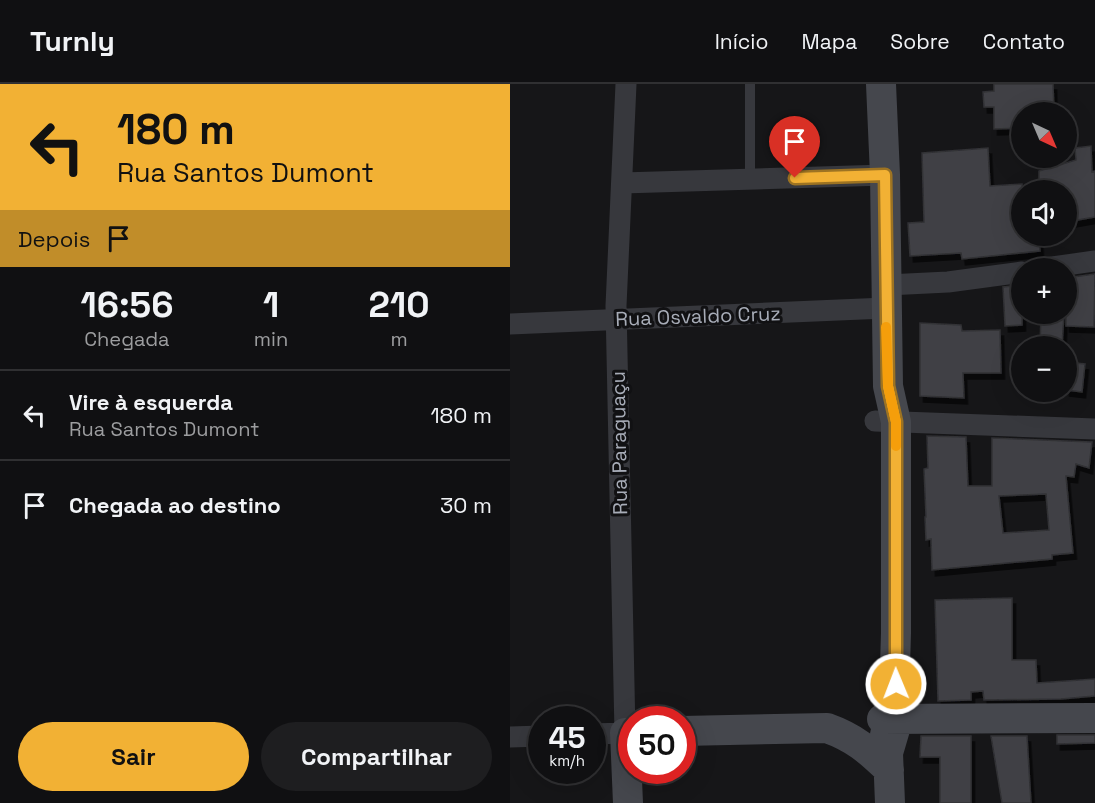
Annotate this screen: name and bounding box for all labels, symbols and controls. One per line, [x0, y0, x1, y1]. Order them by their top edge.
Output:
text: Turnly [30, 23, 115, 59]
text: Início [715, 28, 768, 55]
text: Mapa [801, 28, 857, 55]
text: Sobre [890, 28, 950, 55]
text: Contato [983, 28, 1065, 55]
north arrow [1011, 102, 1077, 168]
map controls [1011, 102, 1077, 402]
text: 180 m [117, 103, 235, 156]
icon: left [18, 108, 96, 186]
pin [769, 116, 820, 178]
icon: arrive [778, 125, 811, 158]
text: Rua Santos Dumont [117, 155, 374, 190]
button: sound [1011, 180, 1077, 246]
icon: arrive [102, 222, 135, 255]
text: Depois [18, 225, 90, 253]
button: + [1011, 258, 1077, 324]
text: 16:56 [80, 282, 173, 328]
text: 1 [263, 282, 279, 328]
text: 210 [369, 282, 430, 328]
street label: Rua Osvaldo Cruz [615, 300, 781, 332]
text: Chegada [84, 326, 170, 352]
text: min [254, 326, 288, 352]
text: m [391, 326, 408, 352]
button: − [1011, 336, 1077, 402]
street label: Rua Paraguaçu [605, 371, 633, 515]
text: Vire à esquerda [69, 388, 233, 416]
icon: left [18, 399, 51, 432]
text: 180 m [430, 401, 492, 429]
text: Rua Santos Dumont [69, 416, 259, 442]
icon: arrive [18, 489, 51, 522]
text: Chegada ao destino [69, 491, 281, 519]
text: 30 m [440, 491, 492, 519]
position arrow [864, 652, 928, 716]
speed limit sign: 50 [618, 706, 696, 784]
text: 45 [548, 718, 586, 757]
button: Sair [18, 722, 249, 791]
button: Compartilhar [261, 722, 492, 791]
text: km/h [549, 751, 585, 770]

